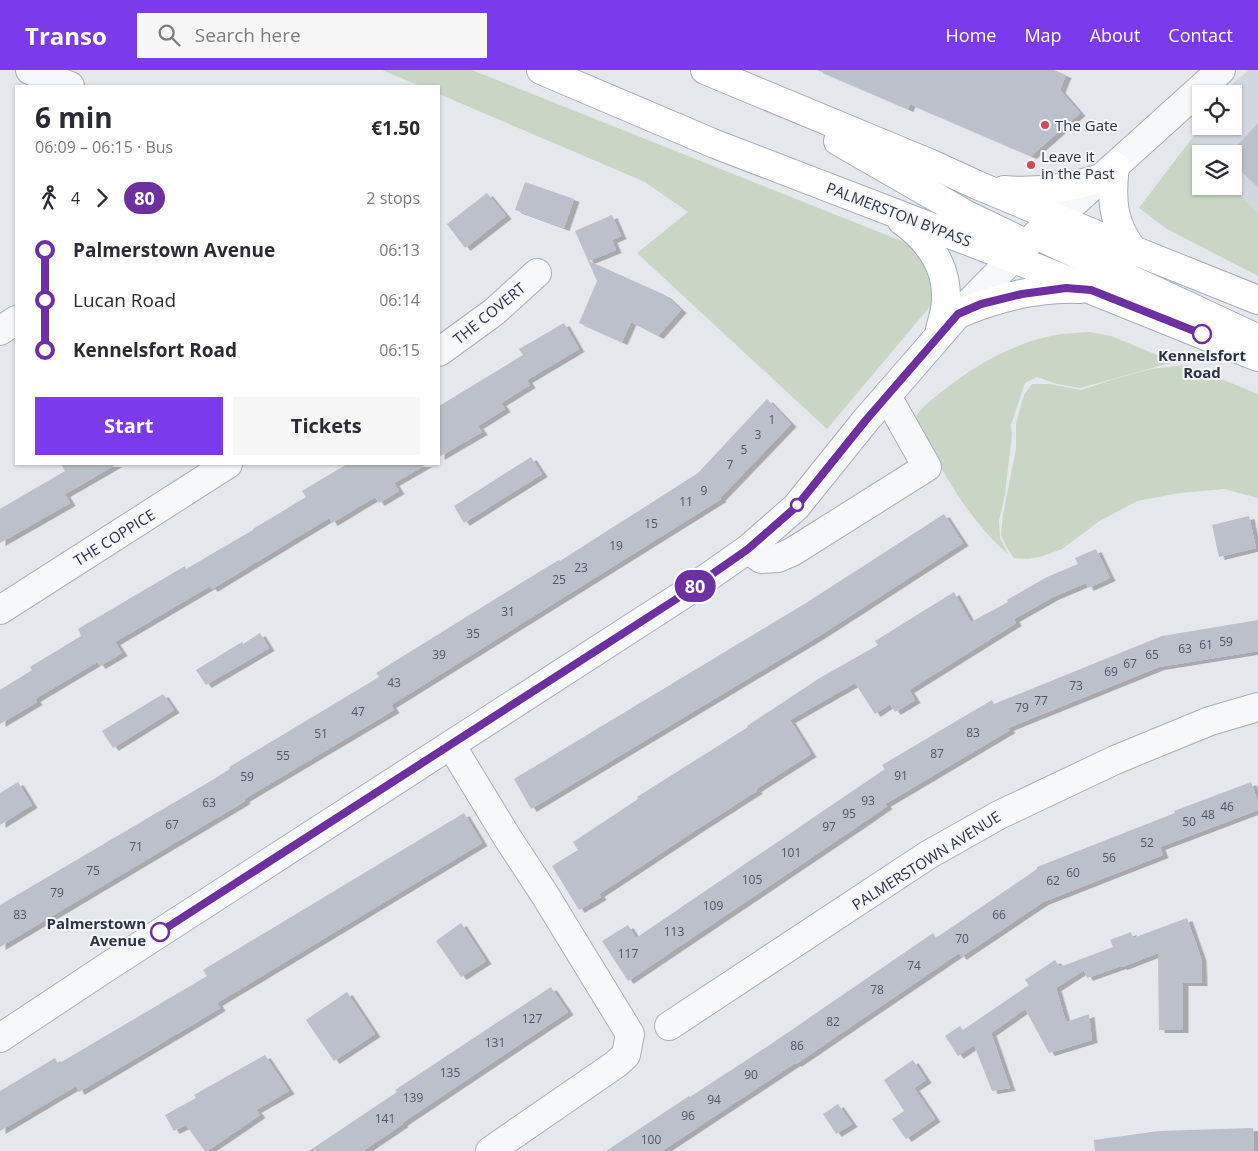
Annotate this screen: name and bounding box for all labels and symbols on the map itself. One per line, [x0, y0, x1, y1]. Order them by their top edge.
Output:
place label: The Gate [1055, 115, 1118, 135]
marker: The Gate [1039, 119, 1051, 131]
place label: Leave it in the Past [1041, 146, 1115, 183]
marker: Leave it in the Past [1025, 159, 1037, 171]
street label: PALMERSTON BYPASS [824, 177, 974, 251]
street label: THE COVERT [449, 277, 530, 348]
marker: Kennelsfort Road [1192, 324, 1212, 344]
place label: Kennelsfort Road [1158, 345, 1246, 382]
house number: 1 [769, 411, 775, 428]
house number: 3 [755, 426, 762, 443]
house number: 5 [741, 441, 748, 458]
house number: 7 [727, 456, 734, 473]
house number: 9 [701, 482, 708, 499]
house number: 11 [679, 493, 693, 510]
unlabelled marker [790, 498, 804, 512]
street label: THE COPPICE [69, 504, 159, 570]
house number: 15 [644, 515, 658, 532]
house number: 19 [609, 537, 623, 554]
house number: 23 [574, 559, 588, 576]
line badge: 80 [672, 570, 718, 602]
house number: 25 [552, 571, 566, 588]
house number: 31 [501, 603, 515, 620]
house number: 35 [466, 625, 480, 642]
house number: 59 [1219, 633, 1233, 650]
house number: 61 [1199, 636, 1213, 653]
house number: 63 [1178, 640, 1192, 657]
house number: 39 [432, 646, 446, 663]
house number: 65 [1145, 646, 1159, 663]
house number: 67 [1123, 655, 1137, 672]
house number: 69 [1104, 663, 1118, 680]
house number: 43 [387, 674, 401, 691]
house number: 73 [1069, 677, 1083, 694]
house number: 77 [1034, 692, 1048, 709]
house number: 79 [1015, 699, 1029, 716]
house number: 47 [351, 703, 365, 720]
house number: 83 [966, 724, 980, 741]
house number: 51 [314, 725, 328, 742]
house number: 87 [930, 745, 944, 762]
house number: 55 [276, 747, 290, 764]
house number: 91 [894, 767, 908, 784]
house number: 59 [240, 768, 254, 785]
house number: 93 [861, 792, 875, 809]
house number: 63 [202, 794, 216, 811]
house number: 46 [1220, 798, 1234, 815]
house number: 95 [842, 805, 856, 822]
street label: PALMERSTOWN AVENUE [848, 806, 1004, 914]
house number: 48 [1201, 806, 1215, 823]
house number: 50 [1182, 813, 1196, 830]
house number: 67 [165, 816, 179, 833]
house number: 97 [822, 818, 836, 835]
house number: 52 [1140, 834, 1154, 851]
house number: 71 [129, 838, 143, 855]
house number: 101 [781, 844, 801, 861]
house number: 56 [1102, 849, 1116, 866]
house number: 75 [86, 862, 100, 879]
house number: 60 [1066, 864, 1080, 881]
house number: 105 [742, 871, 762, 888]
house number: 62 [1046, 872, 1060, 889]
house number: 79 [50, 884, 64, 901]
house number: 109 [703, 897, 723, 914]
house number: 83 [13, 906, 27, 923]
house number: 66 [992, 906, 1006, 923]
place label: Palmerstown Avenue [47, 913, 146, 950]
marker: Palmerstown Avenue [150, 922, 170, 942]
house number: 113 [664, 923, 684, 940]
house number: 70 [955, 930, 969, 947]
house number: 117 [618, 945, 638, 962]
house number: 74 [907, 957, 921, 974]
house number: 78 [870, 981, 884, 998]
house number: 127 [522, 1010, 542, 1027]
house number: 82 [826, 1013, 840, 1030]
house number: 131 [485, 1034, 505, 1051]
house number: 86 [790, 1037, 804, 1054]
house number: 135 [440, 1064, 460, 1081]
house number: 90 [744, 1066, 758, 1083]
house number: 139 [403, 1089, 423, 1106]
house number: 94 [707, 1091, 721, 1108]
house number: 96 [681, 1107, 695, 1124]
house number: 141 [375, 1110, 395, 1127]
house number: 100 [641, 1131, 661, 1148]

